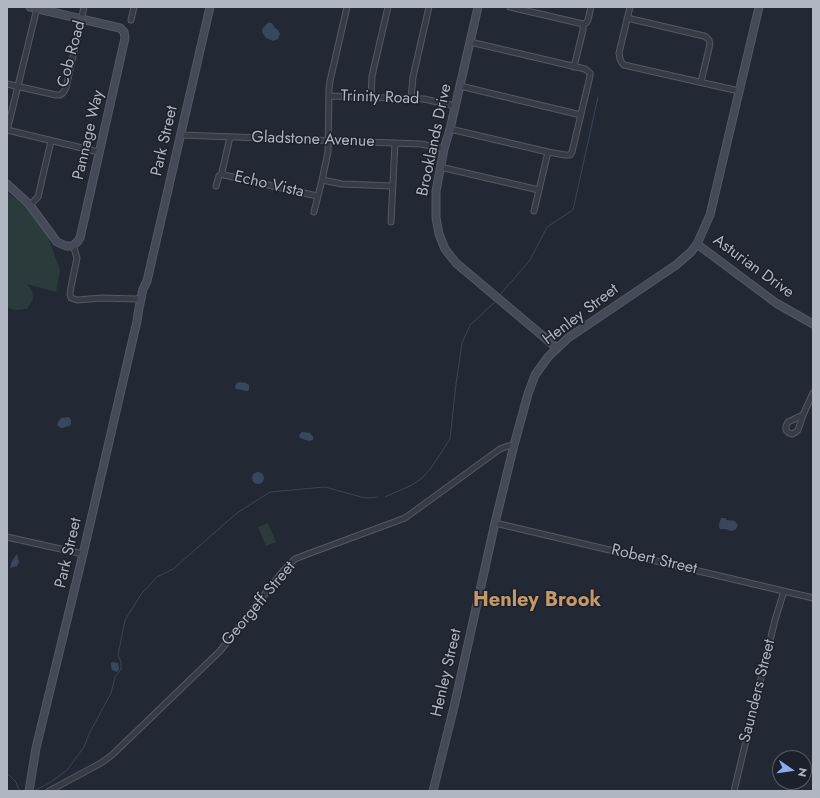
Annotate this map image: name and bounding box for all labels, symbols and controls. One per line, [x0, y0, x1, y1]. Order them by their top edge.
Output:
street label: Cob Road [54, 19, 90, 89]
street label: Brooklands Drive [414, 82, 456, 198]
street label: Trinity Road [340, 87, 420, 109]
street label: Pannage Way [69, 88, 109, 182]
street label: Park Street [148, 104, 182, 178]
street label: Gladstone Avenue [251, 128, 375, 152]
street label: Echo Vista [232, 168, 306, 202]
street label: Asturian Drive [709, 231, 797, 303]
street label: Henley Street [539, 280, 623, 350]
street label: Park Street [52, 516, 86, 590]
street label: Robert Street [609, 541, 699, 579]
street label: Georgeff Street [218, 558, 300, 650]
district label: Henley Brook [473, 589, 601, 613]
street label: Henley Street [428, 627, 466, 719]
street label: Saunders Street [736, 637, 780, 745]
north arrow [772, 750, 812, 790]
text: N [794, 766, 811, 779]

